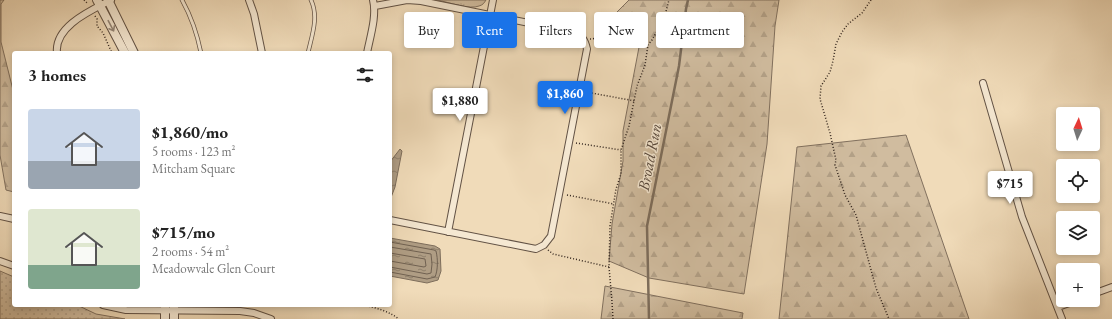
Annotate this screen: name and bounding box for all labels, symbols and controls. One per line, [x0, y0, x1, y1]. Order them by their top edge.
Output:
chip: Buy [404, 12, 454, 48]
chip: Rent [462, 12, 517, 48]
chip: Filters [525, 12, 586, 48]
chip: New [594, 12, 648, 48]
chip: Apartment [656, 12, 744, 48]
one-way arrow [108, 20, 116, 32]
text: 3 homes [28, 64, 86, 86]
icon: filters [354, 64, 376, 86]
pin: $1,860 [532, 81, 598, 115]
text: $1,860 [547, 85, 583, 102]
pin: $1,880 [427, 88, 493, 122]
text: $1,880 [442, 92, 478, 109]
north arrow [1056, 107, 1100, 151]
map controls [1056, 107, 1100, 307]
text: $1,860/mo [152, 121, 228, 143]
water label: Broad Run [633, 122, 666, 193]
icon: home [60, 125, 108, 173]
text: 5 rooms · 123 m² [152, 143, 236, 160]
button: locate [1056, 159, 1100, 203]
text: Mitcham Square [152, 160, 235, 177]
pin: $715 [986, 171, 1034, 205]
text: $715 [997, 175, 1023, 192]
button: layers [1056, 211, 1100, 255]
text: $715/mo [152, 221, 215, 243]
icon: home [60, 225, 108, 273]
text: 2 rooms · 54 m² [152, 243, 229, 260]
text: Meadowvale Glen Court [152, 260, 275, 277]
button: + [1056, 263, 1100, 307]

